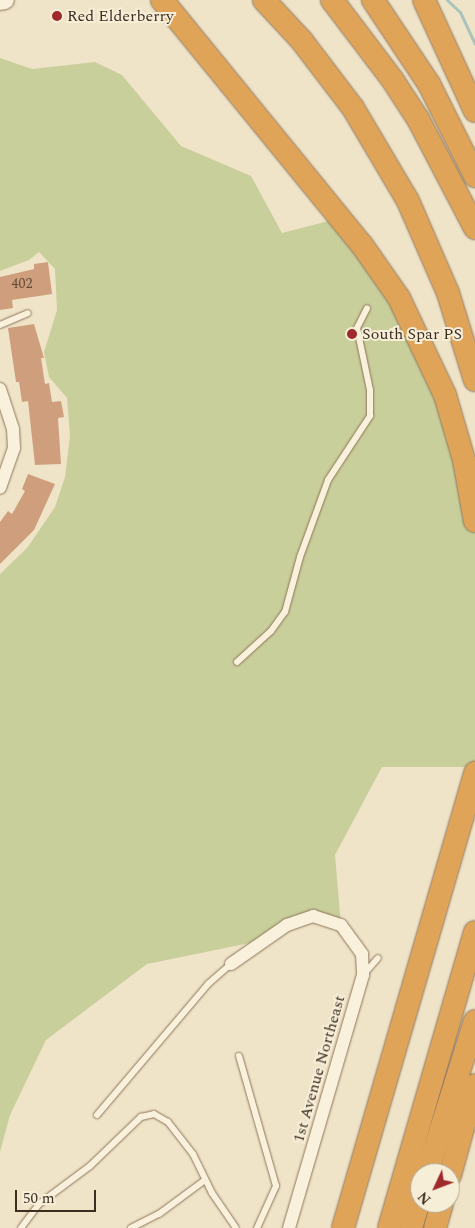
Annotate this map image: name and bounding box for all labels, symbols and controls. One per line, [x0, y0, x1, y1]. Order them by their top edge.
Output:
place label: Red Elderberry [67, 6, 174, 26]
marker: Red Elderberry [51, 10, 63, 22]
house number: 402 [12, 276, 32, 292]
place label: South Spar PS [362, 324, 462, 344]
marker: South Spar PS [346, 328, 358, 340]
street label: 1st Avenue Northeast [289, 993, 349, 1145]
north arrow [410, 1163, 460, 1213]
scale bar [18, 1180, 99, 1212]
text: 50 m [23, 1187, 55, 1210]
text: N [413, 1187, 436, 1209]

